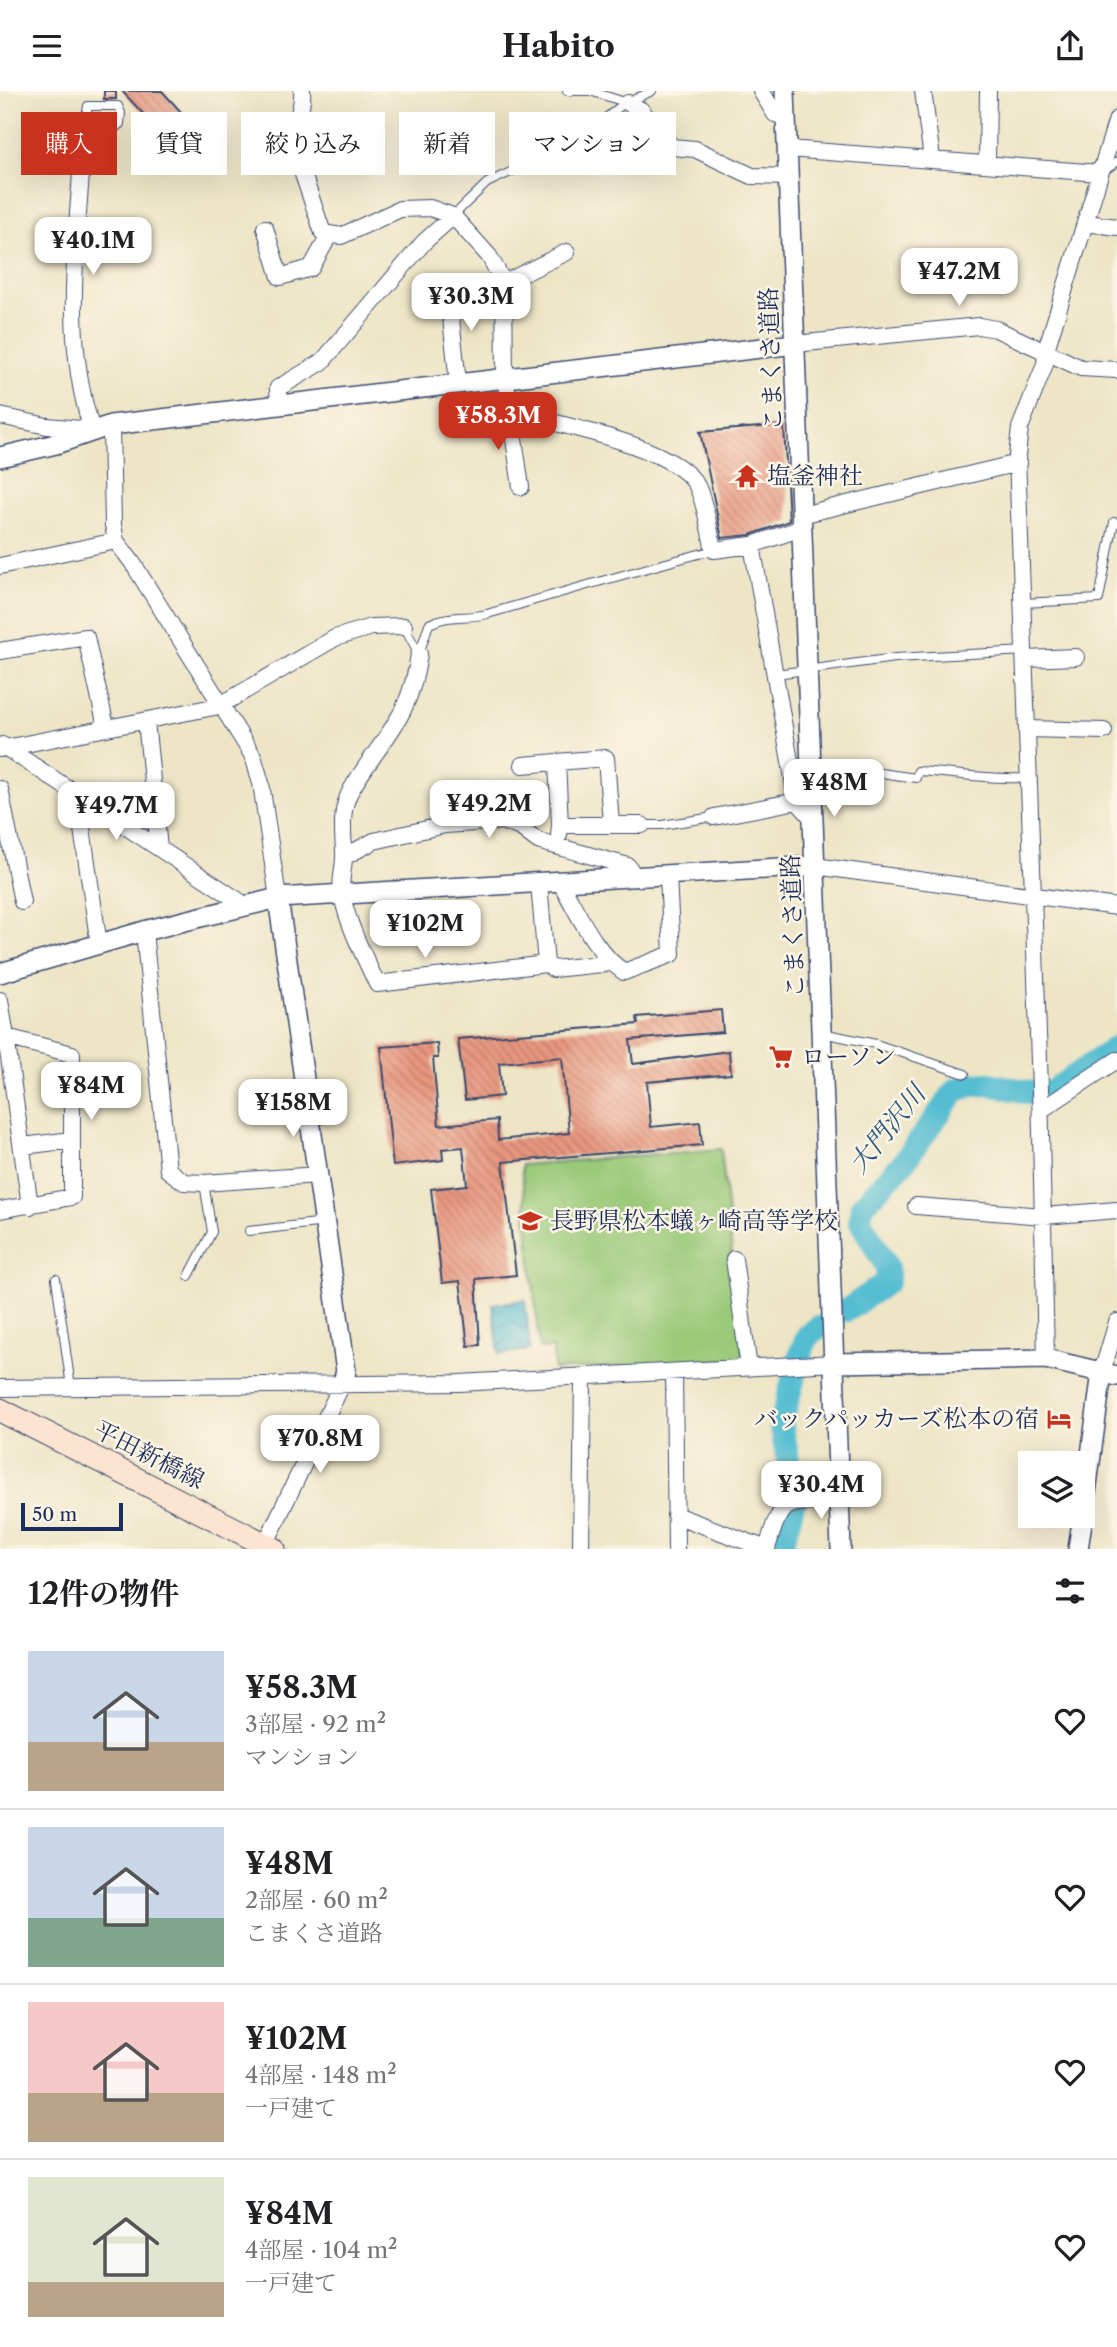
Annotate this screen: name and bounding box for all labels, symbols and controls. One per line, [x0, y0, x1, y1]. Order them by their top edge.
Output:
text: Habito [502, 26, 615, 65]
icon: menu [28, 27, 66, 65]
icon: share [1051, 27, 1089, 65]
chip: 購入 [21, 112, 117, 175]
chip: 賃貸 [131, 112, 227, 175]
chip: 絞り込み [241, 112, 385, 175]
chip: 新着 [399, 112, 495, 175]
chip: マンション [509, 112, 676, 175]
pin: ¥40.1M [36, 218, 150, 277]
text: ¥40.1M [51, 226, 135, 254]
pin: ¥47.2M [902, 249, 1016, 308]
text: ¥47.2M [917, 257, 1001, 285]
pin: ¥30.3M [414, 273, 528, 333]
text: ¥30.3M [428, 282, 514, 310]
street label: こまくさ道路 [753, 287, 788, 431]
pin: ¥58.3M [441, 393, 555, 452]
text: ¥58.3M [455, 401, 541, 429]
place label: 塩釜神社 [767, 461, 863, 490]
temple icon: 塩釜神社 [733, 462, 761, 490]
pin: ¥48M [793, 759, 875, 819]
text: ¥48M [800, 768, 868, 796]
pin: ¥49.2M [432, 781, 546, 840]
pin: ¥49.7M [59, 783, 173, 842]
text: ¥49.2M [446, 789, 532, 817]
text: ¥49.7M [74, 791, 158, 819]
street label: こまくさ道路 [775, 854, 810, 998]
pin: ¥102M [376, 901, 474, 960]
text: ¥102M [386, 909, 464, 937]
place label: ローソン [801, 1042, 896, 1071]
supermarket icon: ローソン [767, 1043, 795, 1071]
pin: ¥84M [50, 1063, 132, 1122]
text: ¥84M [57, 1071, 125, 1099]
water label: 大門沢川 [842, 1076, 934, 1179]
pin: ¥158M [244, 1079, 342, 1139]
text: ¥158M [254, 1088, 332, 1116]
place label: 長野県松本蟻ヶ崎高等学校 [550, 1206, 838, 1235]
school or university icon: 長野県松本蟻ヶ崎高等学校 [516, 1207, 544, 1235]
place label: バックパッカーズ松本の宿 [754, 1404, 1039, 1433]
hotel icon: バックパッカーズ松本の宿 [1045, 1405, 1073, 1433]
street label: 平田新橋線 [89, 1414, 209, 1495]
pin: ¥70.8M [263, 1415, 377, 1475]
text: ¥70.8M [276, 1424, 364, 1452]
map controls [1018, 1451, 1095, 1528]
button: layers [1018, 1451, 1095, 1528]
pin: ¥30.4M [764, 1461, 878, 1521]
text: ¥30.4M [777, 1470, 865, 1498]
scale bar [21, 1500, 122, 1532]
text: 50 m [32, 1503, 77, 1526]
icon: filters [1051, 1572, 1089, 1610]
text: 12件の物件 [28, 1575, 179, 1612]
text: ¥58.3M [245, 1669, 358, 1706]
icon: home [84, 1679, 168, 1763]
icon: heart [1051, 1702, 1089, 1740]
text: 3部屋 · 92 m² [245, 1710, 386, 1738]
text: マンション [245, 1743, 359, 1771]
text: ¥48M [245, 1845, 334, 1882]
icon: home [84, 1855, 168, 1939]
icon: heart [1051, 1878, 1089, 1916]
text: 2部屋 · 60 m² [245, 1886, 388, 1914]
text: こまくさ道路 [245, 1919, 383, 1947]
text: ¥102M [245, 2020, 347, 2057]
icon: home [84, 2030, 168, 2114]
icon: heart [1051, 2053, 1089, 2091]
text: 4部屋 · 148 m² [245, 2061, 397, 2089]
text: 一戸建て [245, 2094, 337, 2122]
text: ¥84M [245, 2195, 334, 2232]
icon: home [84, 2205, 168, 2289]
icon: heart [1051, 2228, 1089, 2266]
text: 4部屋 · 104 m² [245, 2236, 398, 2264]
text: 一戸建て [245, 2269, 337, 2297]

